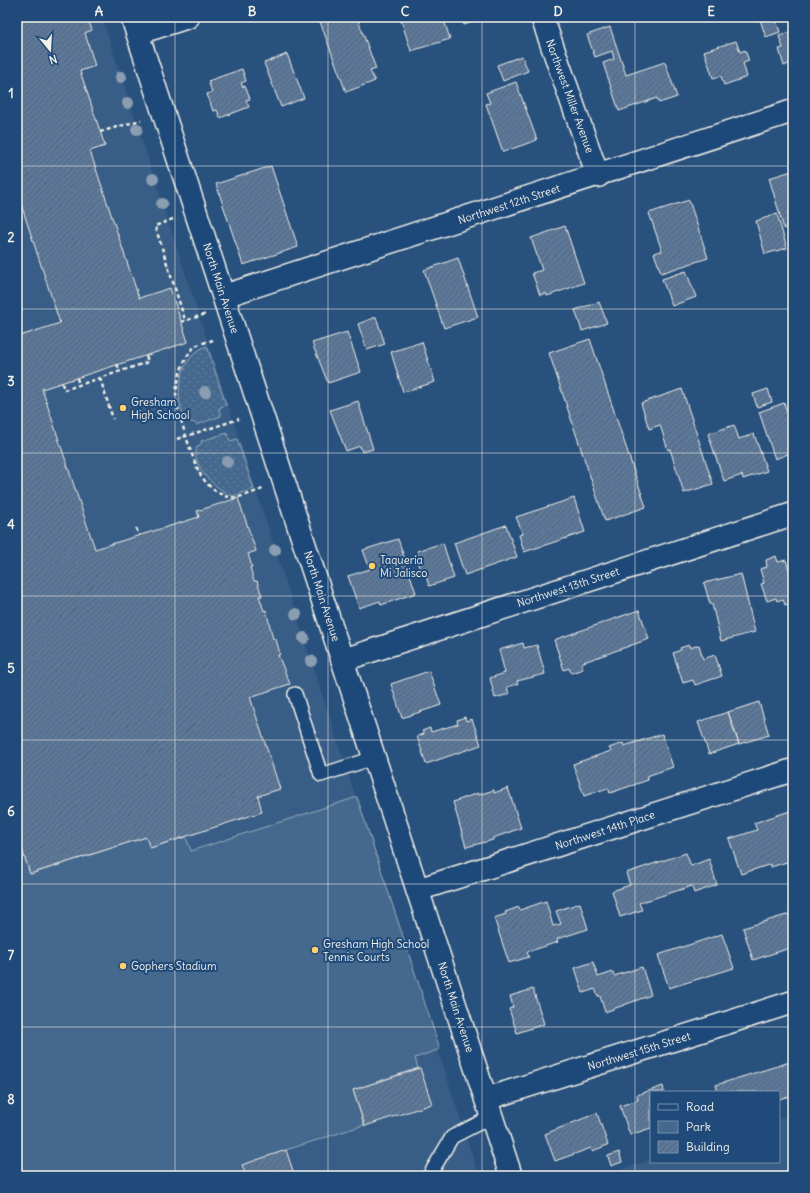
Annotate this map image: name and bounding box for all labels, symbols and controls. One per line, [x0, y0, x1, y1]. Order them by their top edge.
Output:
text: A [95, 3, 104, 20]
text: B [248, 3, 257, 20]
text: C [401, 3, 410, 20]
text: D [553, 3, 563, 20]
text: E [707, 3, 715, 20]
north arrow [30, 30, 70, 70]
street label: Northwest Miller Avenue [543, 37, 597, 155]
text: N [47, 52, 59, 67]
text: 1 [8, 85, 14, 102]
street label: Northwest 12th Street [456, 181, 562, 227]
text: 2 [7, 229, 15, 246]
street label: North Main Avenue [200, 241, 242, 335]
text: 3 [7, 373, 15, 390]
place label: Gresham High School [131, 395, 189, 422]
marker: Gresham High School [118, 403, 128, 413]
text: 4 [7, 516, 15, 533]
street label: North Main Avenue [301, 549, 343, 643]
place label: Taquería Mi Jalisco [380, 553, 427, 580]
marker: Taquería Mi Jalisco [367, 561, 377, 571]
street label: Northwest 13th Street [515, 564, 621, 610]
text: 5 [7, 660, 15, 677]
text: 6 [7, 803, 15, 820]
street label: Northwest 14th Place [553, 807, 657, 853]
place label: Gresham High School Tennis Courts [323, 937, 429, 964]
marker: Gresham High School Tennis Courts [310, 945, 320, 955]
text: 7 [8, 947, 15, 964]
place label: Gophers Stadium [131, 959, 217, 973]
street label: North Main Avenue [435, 960, 477, 1054]
marker: Gophers Stadium [118, 961, 128, 971]
street label: Northwest 15th Street [586, 1029, 692, 1073]
text: 8 [7, 1091, 15, 1108]
legend [650, 1091, 780, 1163]
text: Road [686, 1099, 714, 1114]
text: Park [686, 1119, 711, 1134]
text: Building [686, 1139, 730, 1154]

